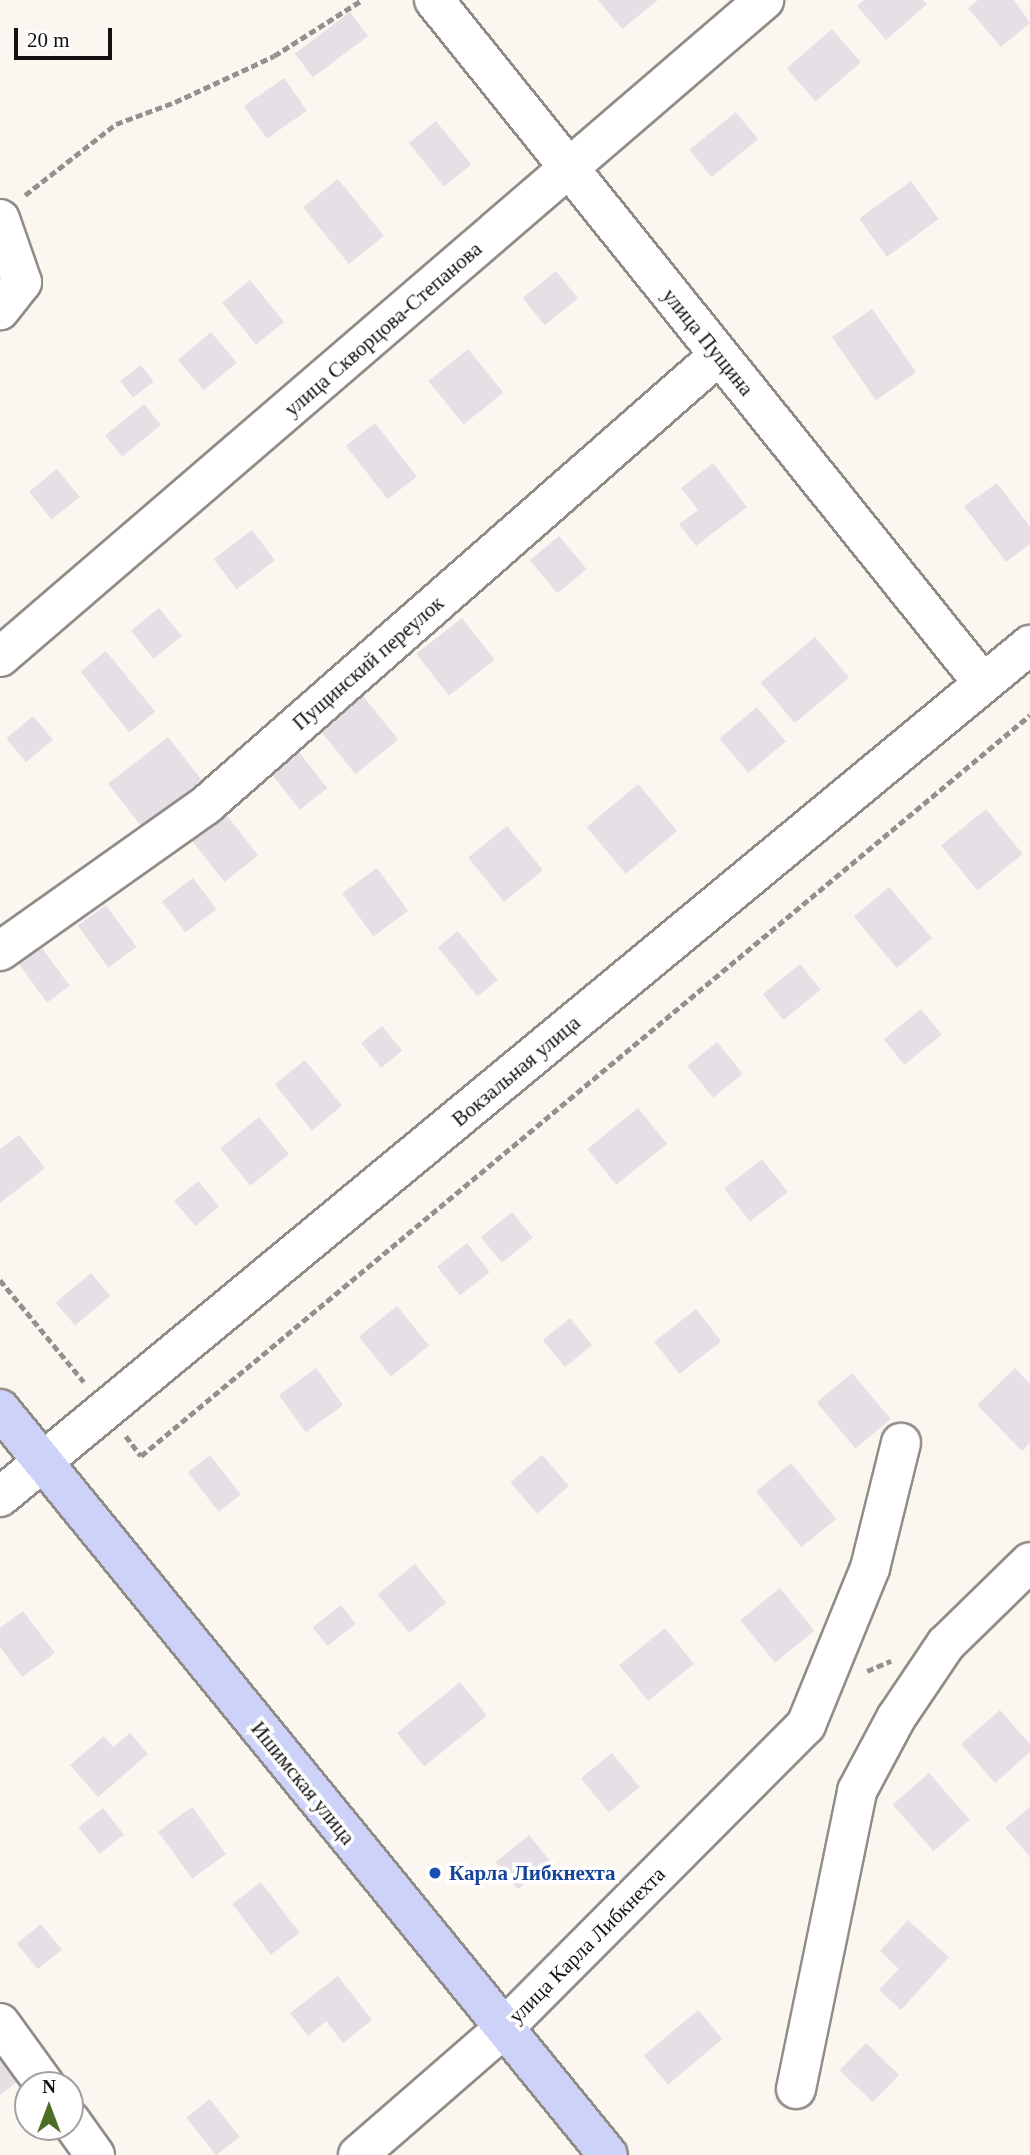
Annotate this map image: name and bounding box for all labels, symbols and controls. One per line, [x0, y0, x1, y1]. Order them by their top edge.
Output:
scale bar [18, 14, 116, 58]
text: 20 m [27, 28, 70, 52]
street label: улица Скворцова-Степанова [279, 236, 487, 422]
street label: улица Пущина [657, 283, 759, 401]
street label: Пущинский переулок [287, 590, 449, 736]
street label: Вокзальная улица [447, 1010, 585, 1132]
street label: Ишимская улица [246, 1716, 360, 1850]
place label: Карла Либкнехта [449, 1860, 616, 1886]
street label: улица Карла Либкнехта [504, 1862, 670, 2028]
marker: Карла Либкнехта [427, 1865, 443, 1881]
north arrow [14, 2071, 84, 2141]
text: N [42, 2076, 56, 2097]

